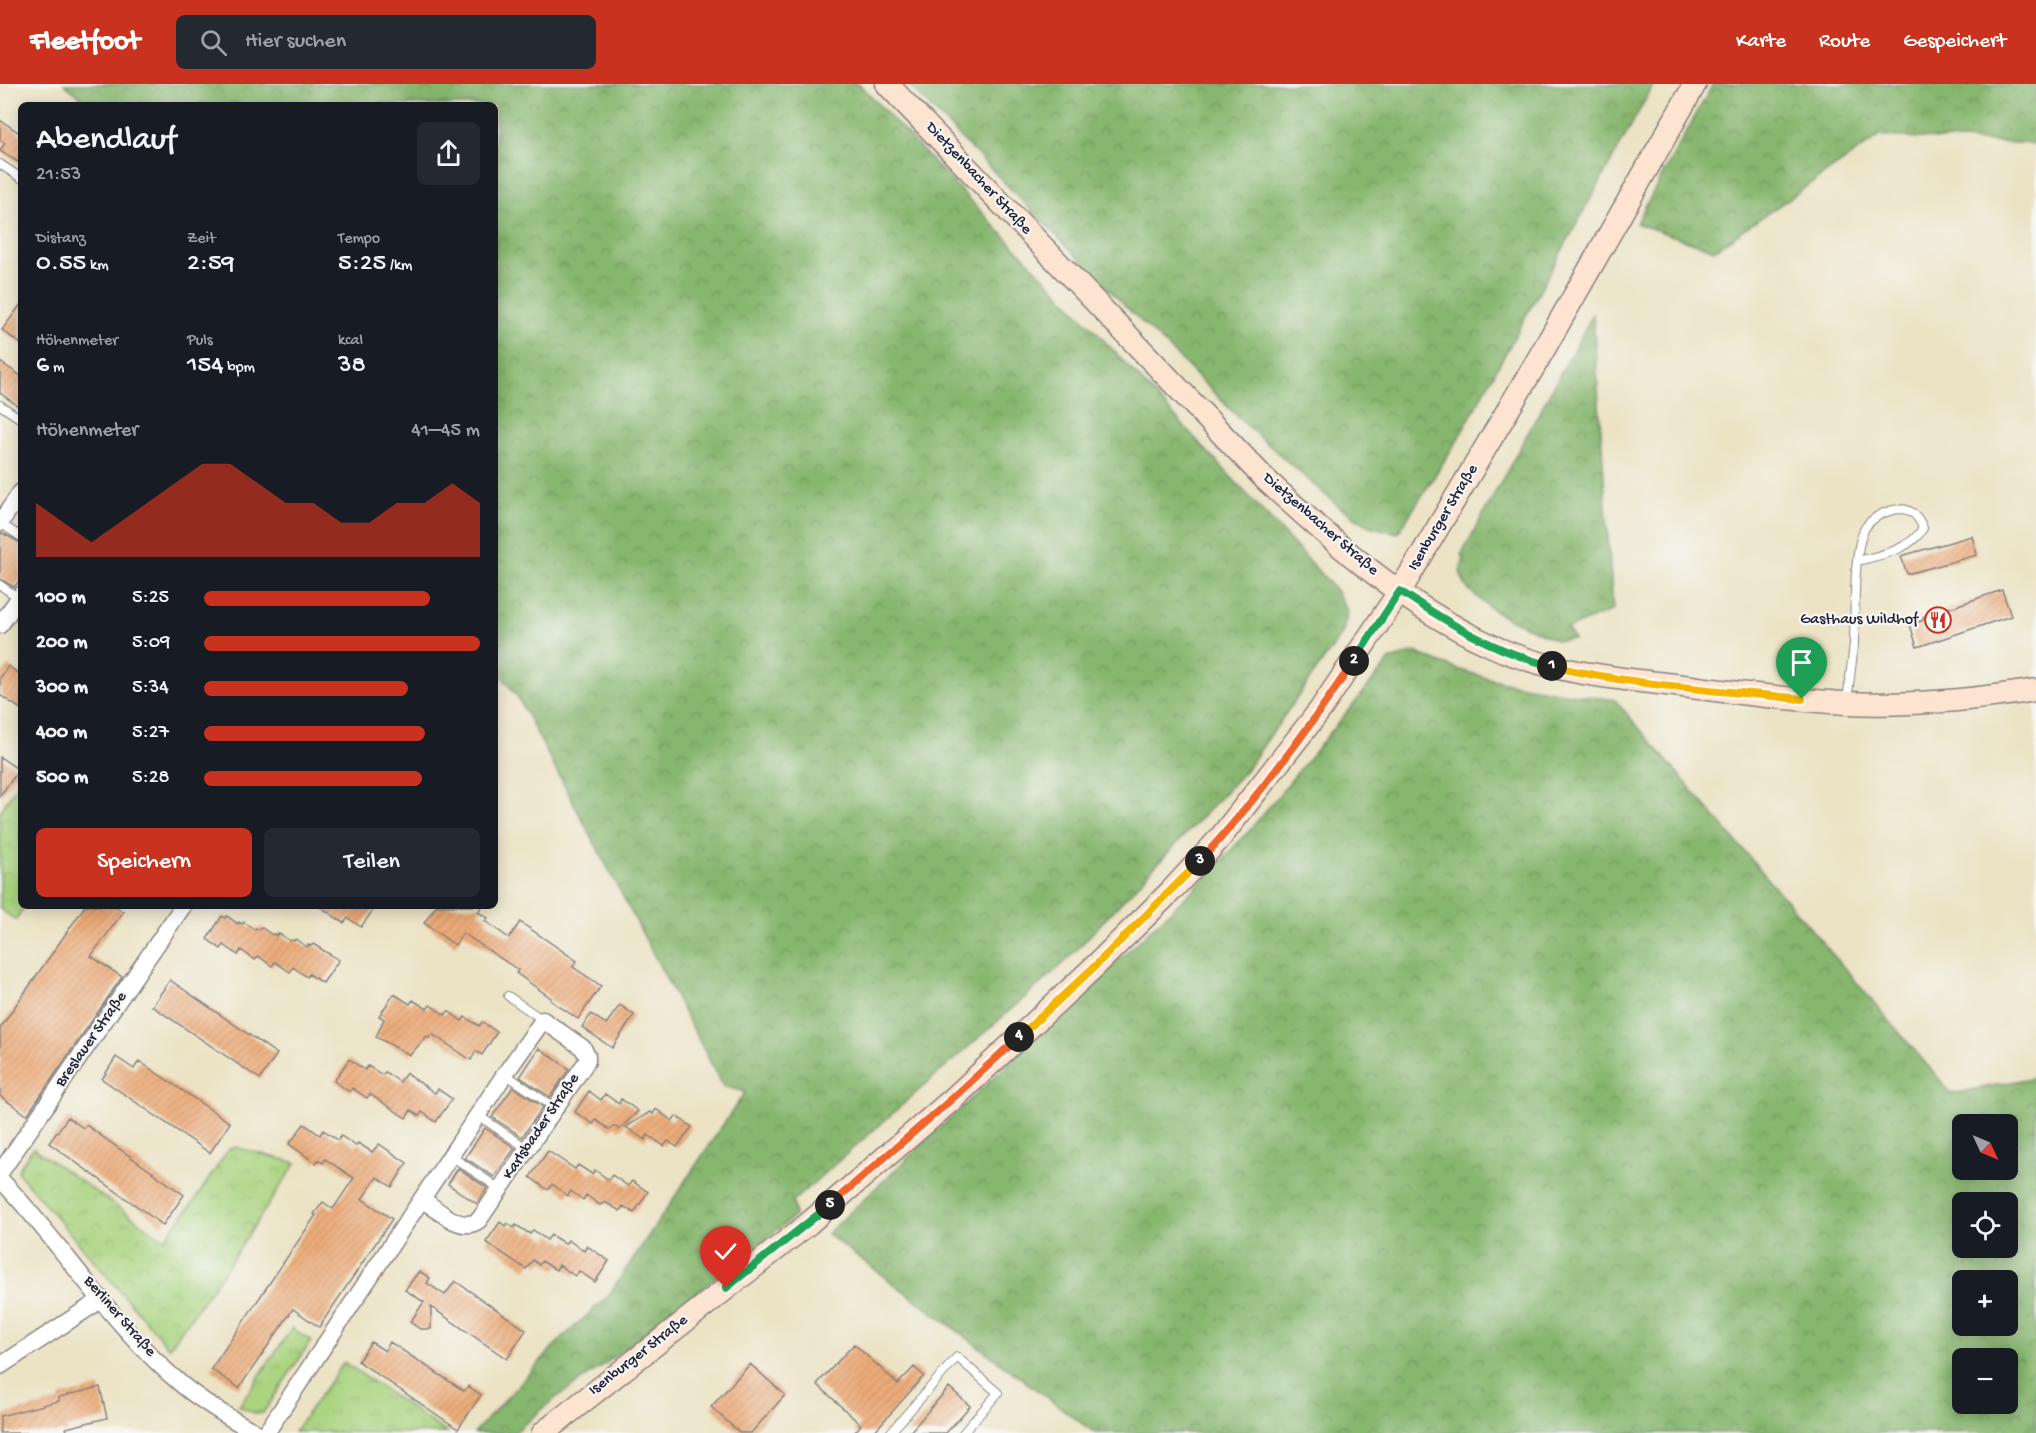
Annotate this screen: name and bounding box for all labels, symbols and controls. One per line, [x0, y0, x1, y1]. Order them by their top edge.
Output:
search box [176, 15, 596, 69]
text: Fleetfoot [30, 26, 140, 59]
icon: search [197, 26, 230, 59]
text: Hier suchen [245, 29, 346, 55]
text: Karte [1736, 30, 1786, 55]
text: Route [1819, 30, 1870, 55]
text: Gespeichert [1903, 30, 2006, 55]
street label: Dietzenbacher Straße [920, 118, 1036, 240]
text: Abendlauf [36, 122, 176, 160]
button: share [417, 122, 480, 185]
text: 21:53 [36, 164, 81, 187]
text: Distanz [36, 230, 86, 249]
text: Zeit [187, 230, 216, 249]
text: Tempo [338, 230, 380, 249]
text: 0.55 [36, 249, 86, 280]
text: 2:59 [187, 249, 235, 280]
text: 5:25 [338, 249, 386, 280]
text: km [86, 257, 109, 276]
text: /km [386, 257, 412, 276]
text: Höhenmeter [36, 332, 118, 351]
text: Puls [187, 332, 213, 351]
text: kcal [338, 332, 363, 351]
text: 6 [36, 351, 49, 382]
text: 154 [187, 351, 223, 382]
text: 38 [338, 351, 366, 382]
text: m [49, 359, 64, 378]
text: bpm [223, 359, 255, 378]
text: Höhenmeter [36, 420, 138, 443]
text: 41–45 m [411, 420, 480, 443]
street label: Isenburger Straße [1405, 461, 1484, 575]
street label: Dietzenbacher Straße [1257, 469, 1382, 581]
text: 100 m [36, 587, 86, 610]
text: 5:25 [132, 587, 169, 610]
restaurant icon: Gasthaus Wildhof [1923, 605, 1953, 635]
place label: Gasthaus Wildhof [1800, 611, 1919, 630]
text: 200 m [36, 632, 87, 655]
text: 5:09 [132, 632, 170, 655]
pin [1776, 637, 1827, 699]
pin: 2 [1339, 646, 1369, 676]
icon: arrive [1785, 646, 1818, 679]
text: 2 [1350, 651, 1358, 670]
pin: 1 [1537, 651, 1567, 681]
text: 1 [1549, 656, 1555, 675]
text: 300 m [36, 677, 88, 700]
text: 5:34 [132, 677, 169, 700]
text: 400 m [36, 722, 87, 745]
text: 5:27 [132, 722, 169, 745]
text: 500 m [36, 767, 88, 790]
text: 5:28 [132, 767, 170, 790]
button: Speichern [36, 828, 252, 897]
button: Teilen [264, 828, 480, 897]
pin: 3 [1185, 846, 1215, 876]
text: 3 [1196, 851, 1204, 870]
street label: Breslauer Straße [51, 988, 132, 1092]
pin: 4 [1004, 1022, 1034, 1052]
text: 4 [1015, 1027, 1023, 1046]
street label: Karlsbader Straße [500, 1070, 585, 1184]
north arrow [1952, 1114, 2018, 1180]
map controls [1952, 1114, 2018, 1414]
pin: 5 [815, 1190, 845, 1220]
button: locate [1952, 1192, 2018, 1258]
text: 5 [826, 1195, 834, 1214]
pin [700, 1226, 751, 1288]
icon: check [709, 1235, 742, 1268]
button: + [1952, 1270, 2018, 1336]
street label: Berliner Straße [78, 1272, 160, 1362]
street label: Isenburger Straße [586, 1311, 693, 1401]
button: − [1952, 1348, 2018, 1414]

